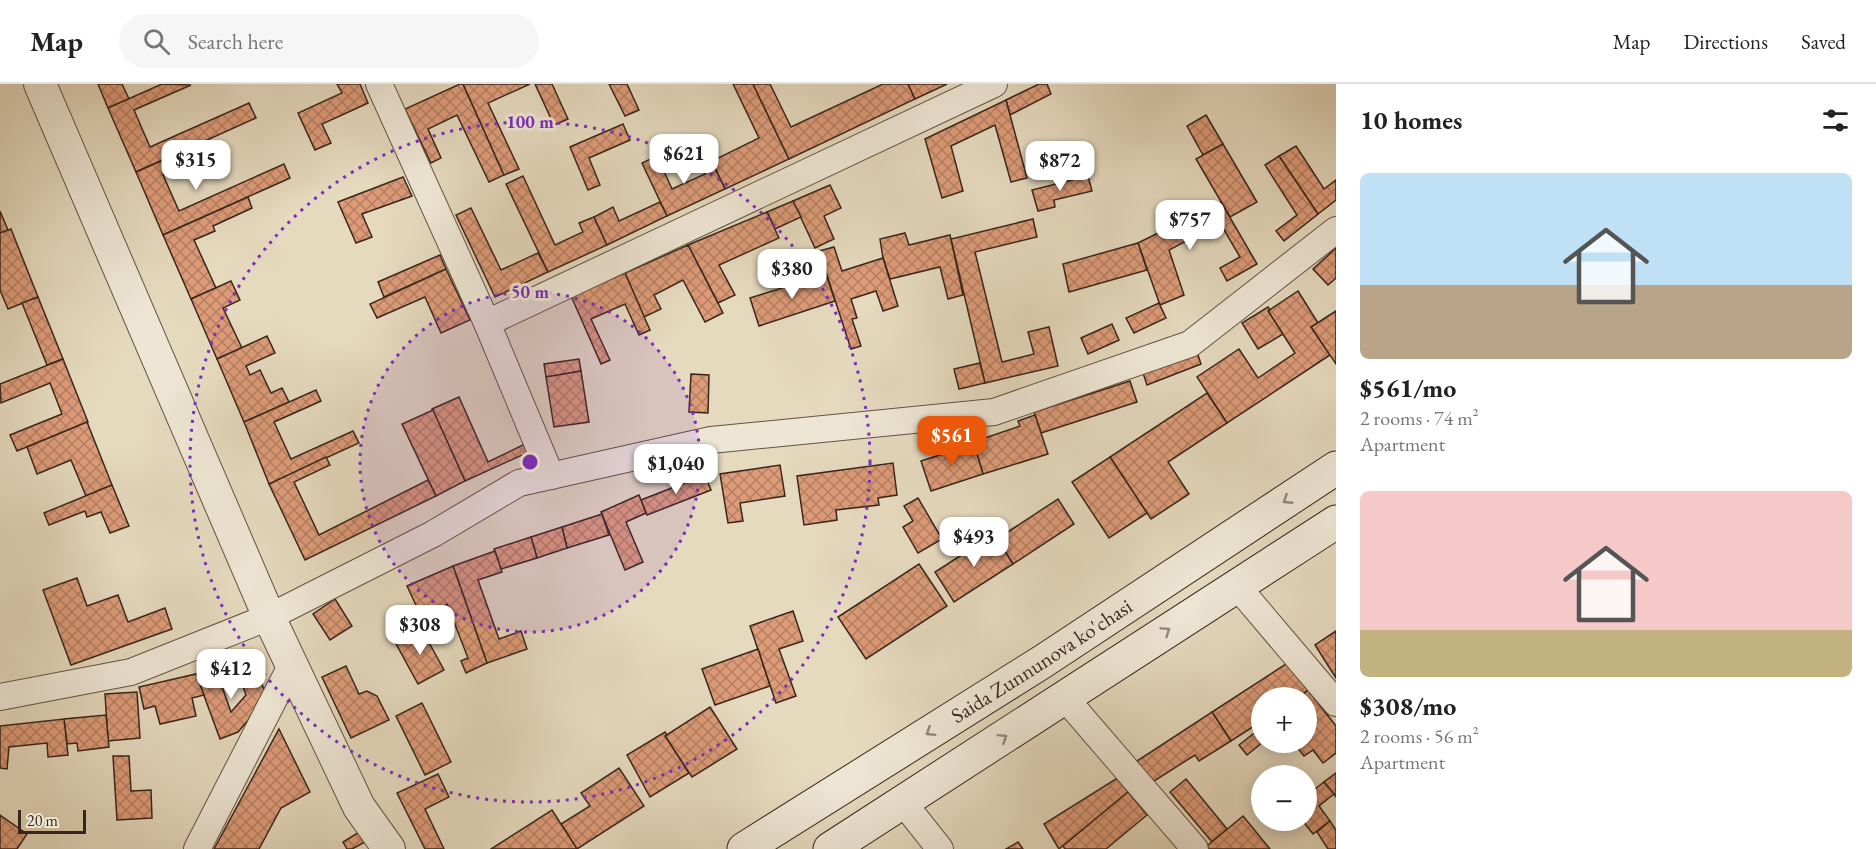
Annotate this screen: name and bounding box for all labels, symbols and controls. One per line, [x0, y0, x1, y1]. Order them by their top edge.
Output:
search box [119, 14, 539, 68]
text: Map [30, 23, 83, 59]
icon: search [140, 25, 173, 58]
text: Search here [188, 27, 283, 56]
text: Map [1613, 28, 1650, 55]
text: Directions [1683, 28, 1768, 55]
text: Saved [1801, 28, 1846, 55]
text: 10 homes [1360, 103, 1462, 137]
icon: filters [1819, 104, 1852, 137]
text: 100 m [506, 110, 554, 133]
pin: $621 [648, 134, 720, 185]
pin: $315 [160, 140, 232, 191]
text: $621 [664, 140, 704, 166]
pin: $872 [1024, 141, 1096, 192]
text: $315 [176, 146, 216, 172]
text: $872 [1040, 147, 1080, 173]
pin: $757 [1154, 200, 1226, 251]
text: $757 [1170, 206, 1210, 232]
icon: home [1552, 212, 1660, 320]
pin: $380 [756, 249, 828, 300]
text: $380 [772, 255, 812, 281]
text: 50 m [511, 280, 549, 303]
text: $561/mo [1360, 371, 1456, 405]
text: 2 rooms · 74 m² [1360, 405, 1479, 431]
pin: $561 [916, 416, 988, 467]
text: $561 [932, 422, 972, 448]
text: Apartment [1360, 431, 1445, 457]
pin: $1,040 [627, 444, 725, 495]
text: $1,040 [648, 450, 704, 476]
centre of rings [520, 452, 540, 472]
one-way arrow [1283, 493, 1293, 505]
pin: $493 [938, 517, 1010, 568]
text: $493 [954, 523, 994, 549]
icon: home [1552, 530, 1660, 638]
street label: Saida Zunnunova ko'chasi [946, 592, 1137, 729]
pin: $308 [384, 605, 456, 656]
text: $308 [400, 611, 440, 637]
one-way arrow [1159, 627, 1170, 638]
pin: $412 [195, 649, 267, 700]
text: $412 [211, 655, 251, 681]
map controls [1251, 687, 1317, 831]
button: + [1251, 687, 1317, 753]
text: $308/mo [1360, 689, 1456, 723]
text: 2 rooms · 56 m² [1360, 723, 1479, 749]
one-way arrow [925, 725, 936, 736]
one-way arrow [996, 734, 1007, 745]
text: Apartment [1360, 749, 1445, 775]
button: − [1251, 765, 1317, 831]
scale bar [18, 807, 86, 834]
text: 20 m [27, 810, 58, 831]

